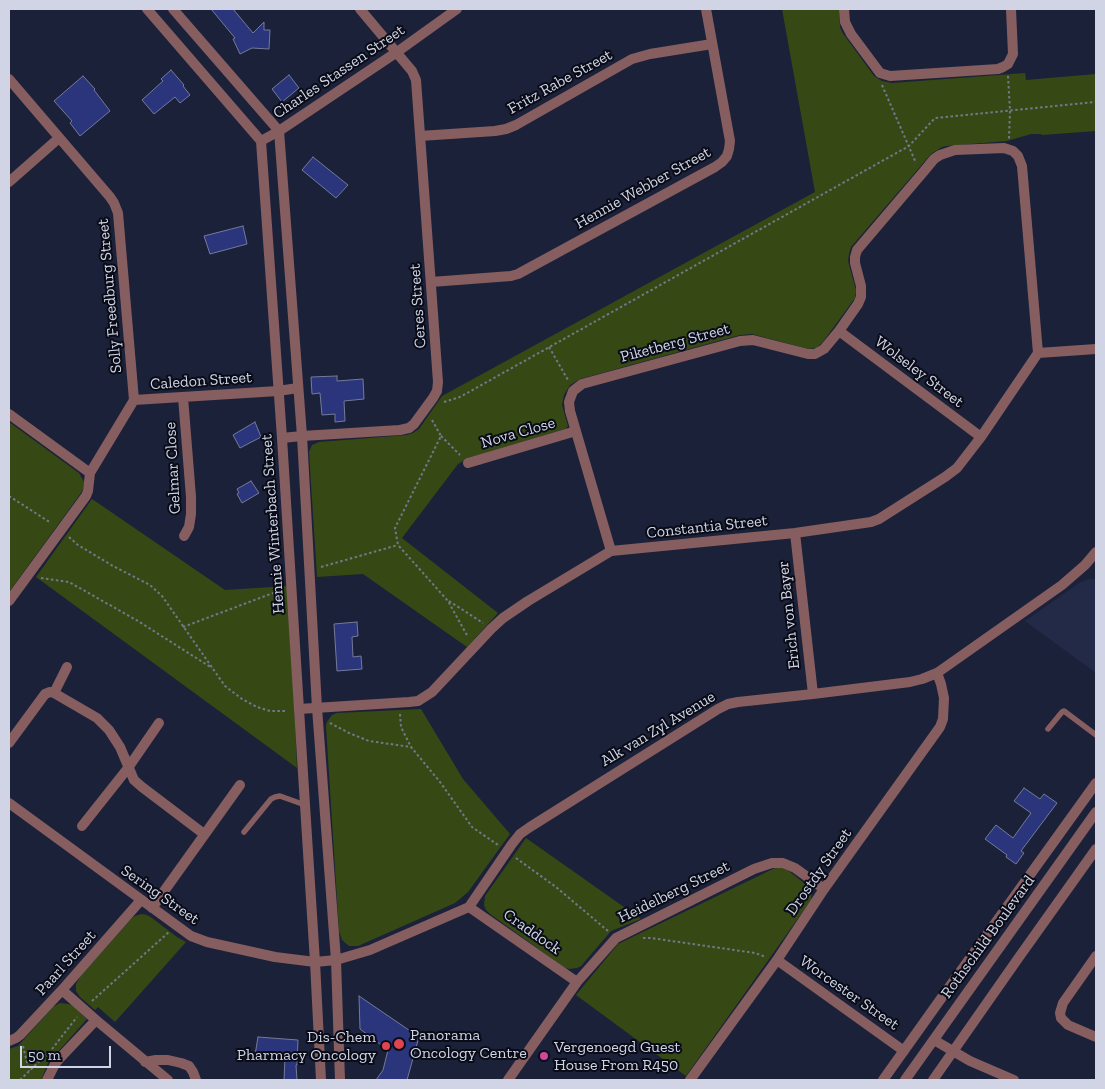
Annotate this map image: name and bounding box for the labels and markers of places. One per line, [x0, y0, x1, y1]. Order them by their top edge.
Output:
place label: Panorama Oncology Centre [410, 1025, 527, 1063]
place label: Dis-Chem Pharmacy Oncology [237, 1027, 376, 1065]
marker: Panorama Oncology Centre [392, 1037, 406, 1051]
place label: Vergenoegd Guest House From R450 [554, 1037, 680, 1075]
marker: Dis-Chem Pharmacy Oncology [380, 1040, 392, 1052]
marker: Vergenoegd Guest House From R450 [538, 1050, 550, 1062]

